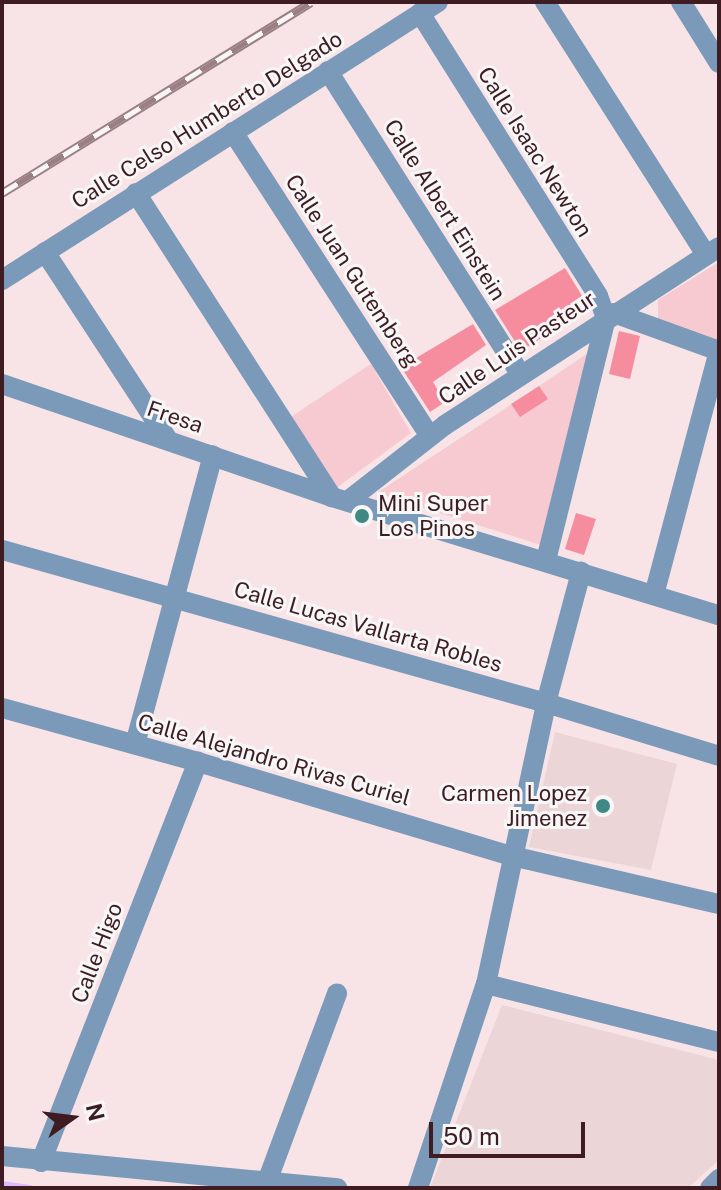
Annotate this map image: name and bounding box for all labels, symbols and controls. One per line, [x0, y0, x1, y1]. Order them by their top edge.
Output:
street label: Calle Celso Humberto Delgado [67, 25, 347, 215]
street label: Calle Isaac Newton [472, 62, 598, 242]
street label: Calle Albert Einstein [378, 114, 512, 306]
street label: Calle Juan Gutemberg [280, 169, 424, 373]
street label: Calle Luis Pasteur [433, 286, 601, 410]
street label: Fresa [144, 395, 206, 439]
place label: Mini Super Los Pinos [378, 490, 488, 542]
marker: Mini Super Los Pinos [353, 507, 371, 525]
street label: Calle Lucas Vallarta Robles [231, 576, 505, 678]
street label: Calle Alejandro Rivas Curiel [135, 708, 413, 812]
place label: Carmen Lopez Jimenez [441, 780, 587, 832]
marker: Carmen Lopez Jimenez [594, 797, 612, 815]
street label: Calle Higo [66, 899, 128, 1007]
north arrow [32, 1078, 112, 1158]
text: N [81, 1101, 110, 1124]
scale bar [433, 1106, 589, 1156]
text: 50 m [443, 1122, 500, 1150]

